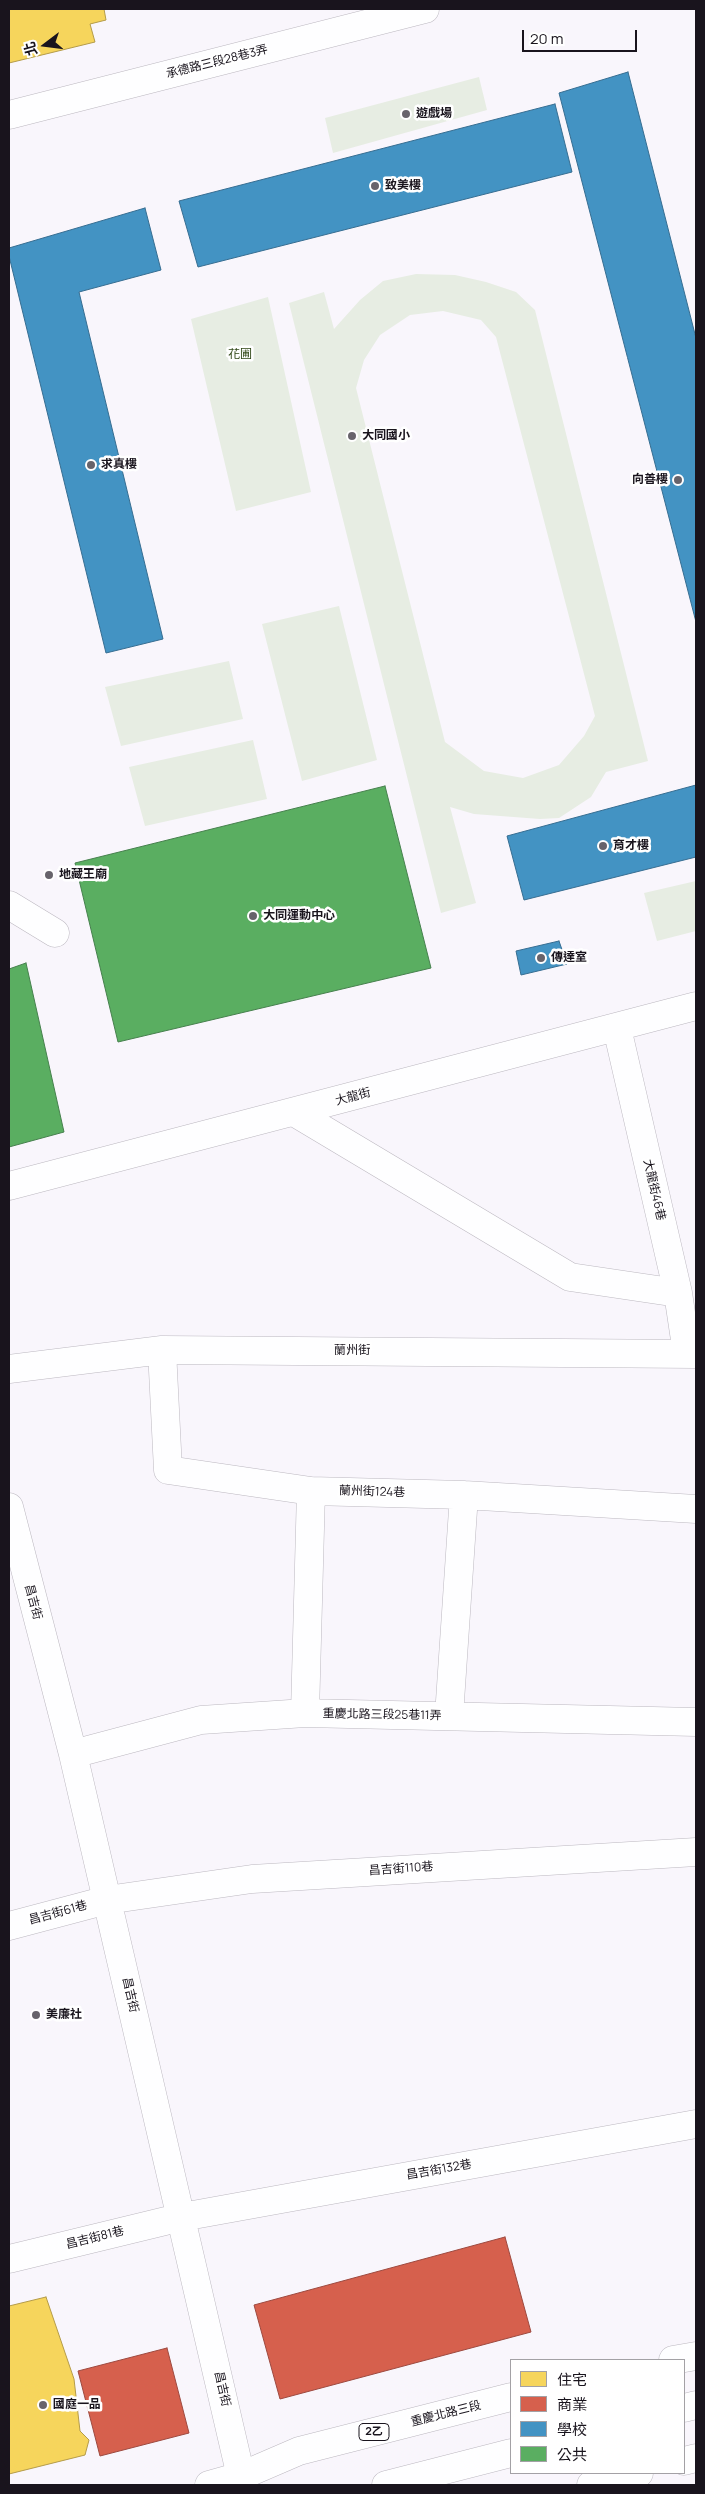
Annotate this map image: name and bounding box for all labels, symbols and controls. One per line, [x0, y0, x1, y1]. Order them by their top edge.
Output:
north arrow [20, 20, 70, 70]
scale bar [525, 20, 640, 52]
text: 20 m [530, 28, 563, 49]
text: 北 [19, 40, 41, 58]
street label: 承德路三段28巷3弄 [165, 42, 269, 82]
place label: 遊戲場 [416, 107, 452, 121]
marker: 遊戲場 [400, 108, 412, 120]
place label: 致美樓 [385, 179, 421, 193]
marker: 致美樓 [369, 180, 381, 192]
park label: 花圃 [228, 348, 252, 362]
place label: 大同國小 [362, 429, 410, 443]
marker: 大同國小 [346, 430, 358, 442]
place label: 求真樓 [101, 458, 137, 472]
marker: 求真樓 [85, 459, 97, 471]
place label: 向善樓 [632, 473, 668, 487]
marker: 向善樓 [672, 474, 684, 486]
place label: 育才樓 [613, 839, 649, 853]
marker: 育才樓 [597, 840, 609, 852]
place label: 地藏王廟 [59, 868, 107, 882]
marker: 地藏王廟 [43, 869, 55, 881]
place label: 大同運動中心 [263, 909, 335, 923]
marker: 大同運動中心 [247, 910, 259, 922]
place label: 傳達室 [551, 951, 587, 965]
marker: 傳達室 [535, 952, 547, 964]
street label: 大龍街 [334, 1085, 372, 1109]
street label: 大龍街46巷 [640, 1158, 668, 1222]
street label: 蘭州街 [334, 1344, 370, 1358]
street label: 蘭州街124巷 [339, 1484, 405, 1500]
street label: 昌吉街 [21, 1583, 45, 1621]
street label: 重慶北路三段25巷11弄 [322, 1707, 442, 1723]
street label: 昌吉街110巷 [368, 1860, 434, 1878]
street label: 昌吉街61巷 [27, 1898, 89, 1928]
street label: 昌吉街 [119, 1976, 141, 2014]
place label: 美廉社 [46, 2008, 82, 2022]
marker: 美廉社 [30, 2009, 42, 2021]
street label: 昌吉街132巷 [405, 2157, 473, 2183]
street label: 昌吉街81巷 [64, 2224, 126, 2252]
legend [510, 2359, 685, 2474]
text: 住宅 [557, 2369, 587, 2390]
street label: 昌吉街 [211, 2370, 233, 2408]
text: 商業 [557, 2394, 587, 2415]
place label: 國庭一品 [53, 2398, 101, 2412]
street label: 重慶北路三段 [409, 2398, 483, 2430]
marker: 國庭一品 [37, 2399, 49, 2411]
text: 學校 [557, 2419, 587, 2440]
road number: 2乙 [359, 2424, 389, 2440]
text: 公共 [557, 2444, 587, 2465]

